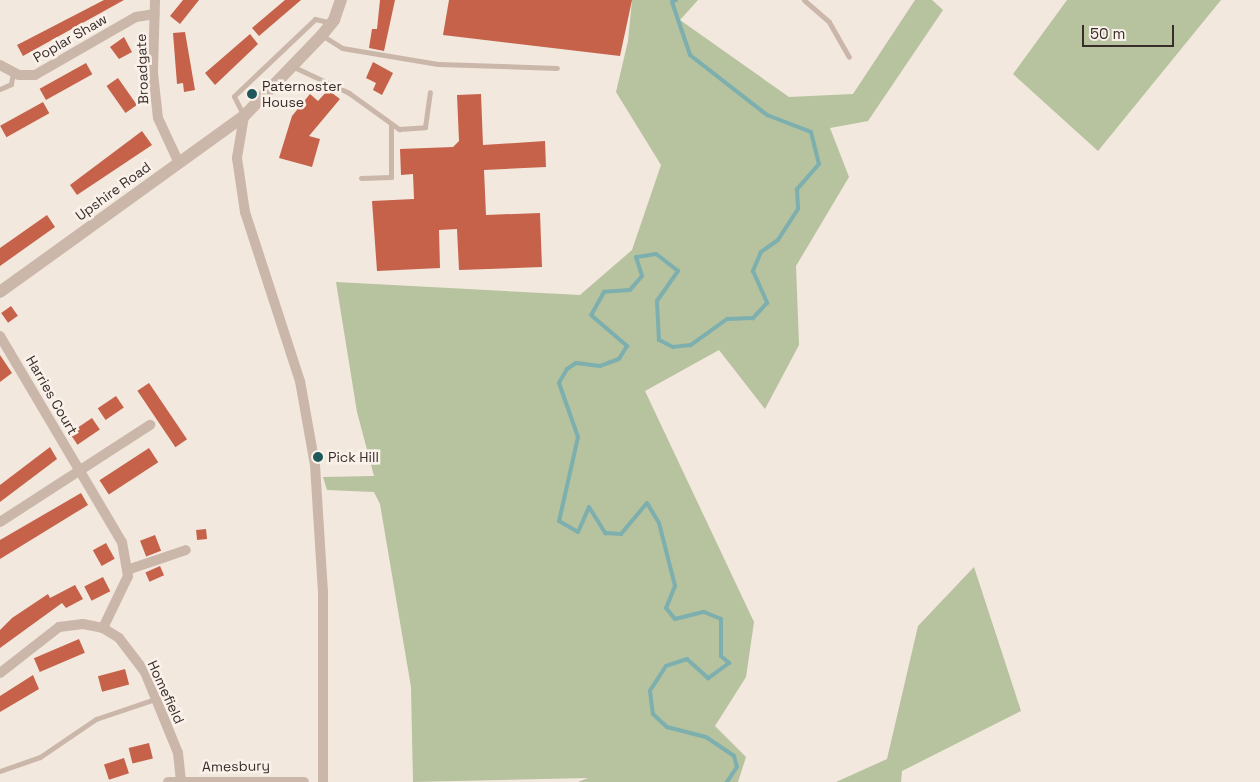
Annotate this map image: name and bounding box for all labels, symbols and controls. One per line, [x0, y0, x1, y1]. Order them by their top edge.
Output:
street label: Poplar Shaw [30, 10, 110, 66]
scale bar [1085, 15, 1178, 47]
text: 50 m [1090, 24, 1125, 43]
street label: Broadgate [132, 33, 152, 105]
place label: Paternoster House [262, 78, 342, 110]
marker: Paternoster House [246, 88, 258, 100]
street label: Upshire Road [72, 158, 154, 224]
street label: Harries Court [23, 353, 81, 437]
place label: Pick Hill [328, 449, 379, 465]
marker: Pick Hill [312, 451, 324, 463]
street label: Homefield [144, 658, 188, 726]
street label: Amesbury [202, 757, 270, 775]

